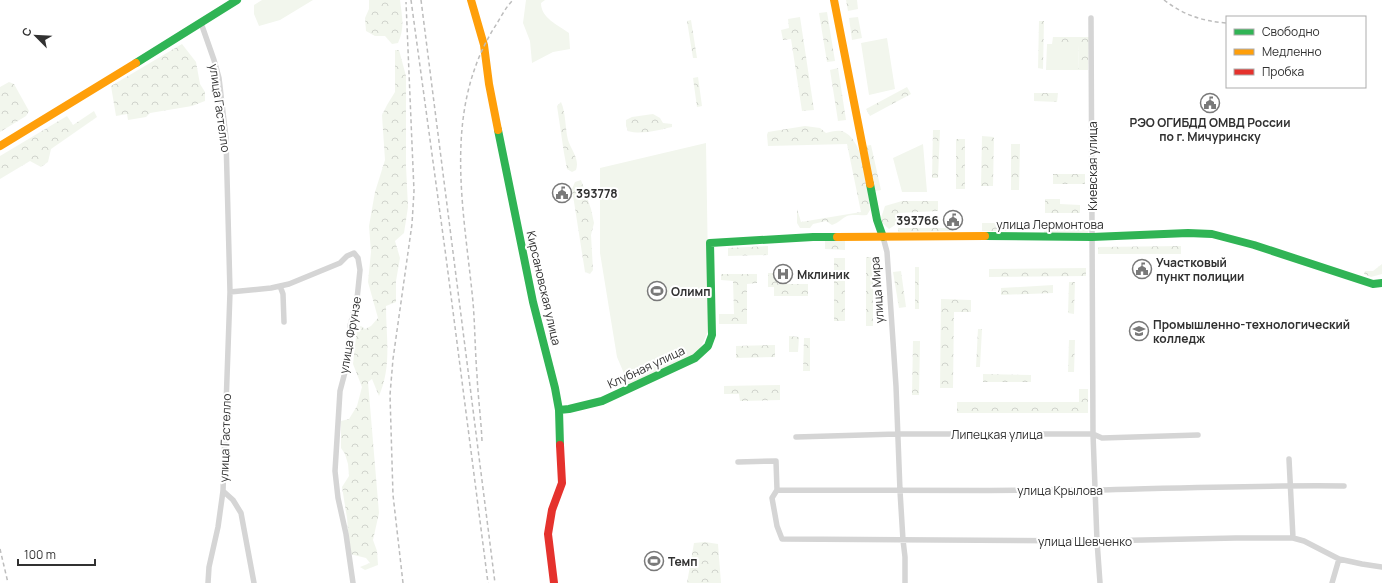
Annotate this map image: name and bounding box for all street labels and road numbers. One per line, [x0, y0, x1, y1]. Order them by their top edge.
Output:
street label: улица Гастелло [205, 63, 235, 153]
street label: Киевская улица [1084, 121, 1101, 211]
street label: улица Лермонтова [996, 216, 1104, 233]
street label: Кирсановская улица [523, 229, 565, 347]
street label: улица Мира [866, 256, 888, 324]
street label: улица Фрунзе [335, 295, 365, 375]
street label: Клубная улица [605, 342, 687, 392]
street label: улица Гастелло [215, 393, 235, 483]
street label: Липецкая улица [951, 426, 1043, 443]
street label: улица Крылова [1017, 482, 1103, 499]
street label: улица Шевченко [1038, 533, 1132, 550]

